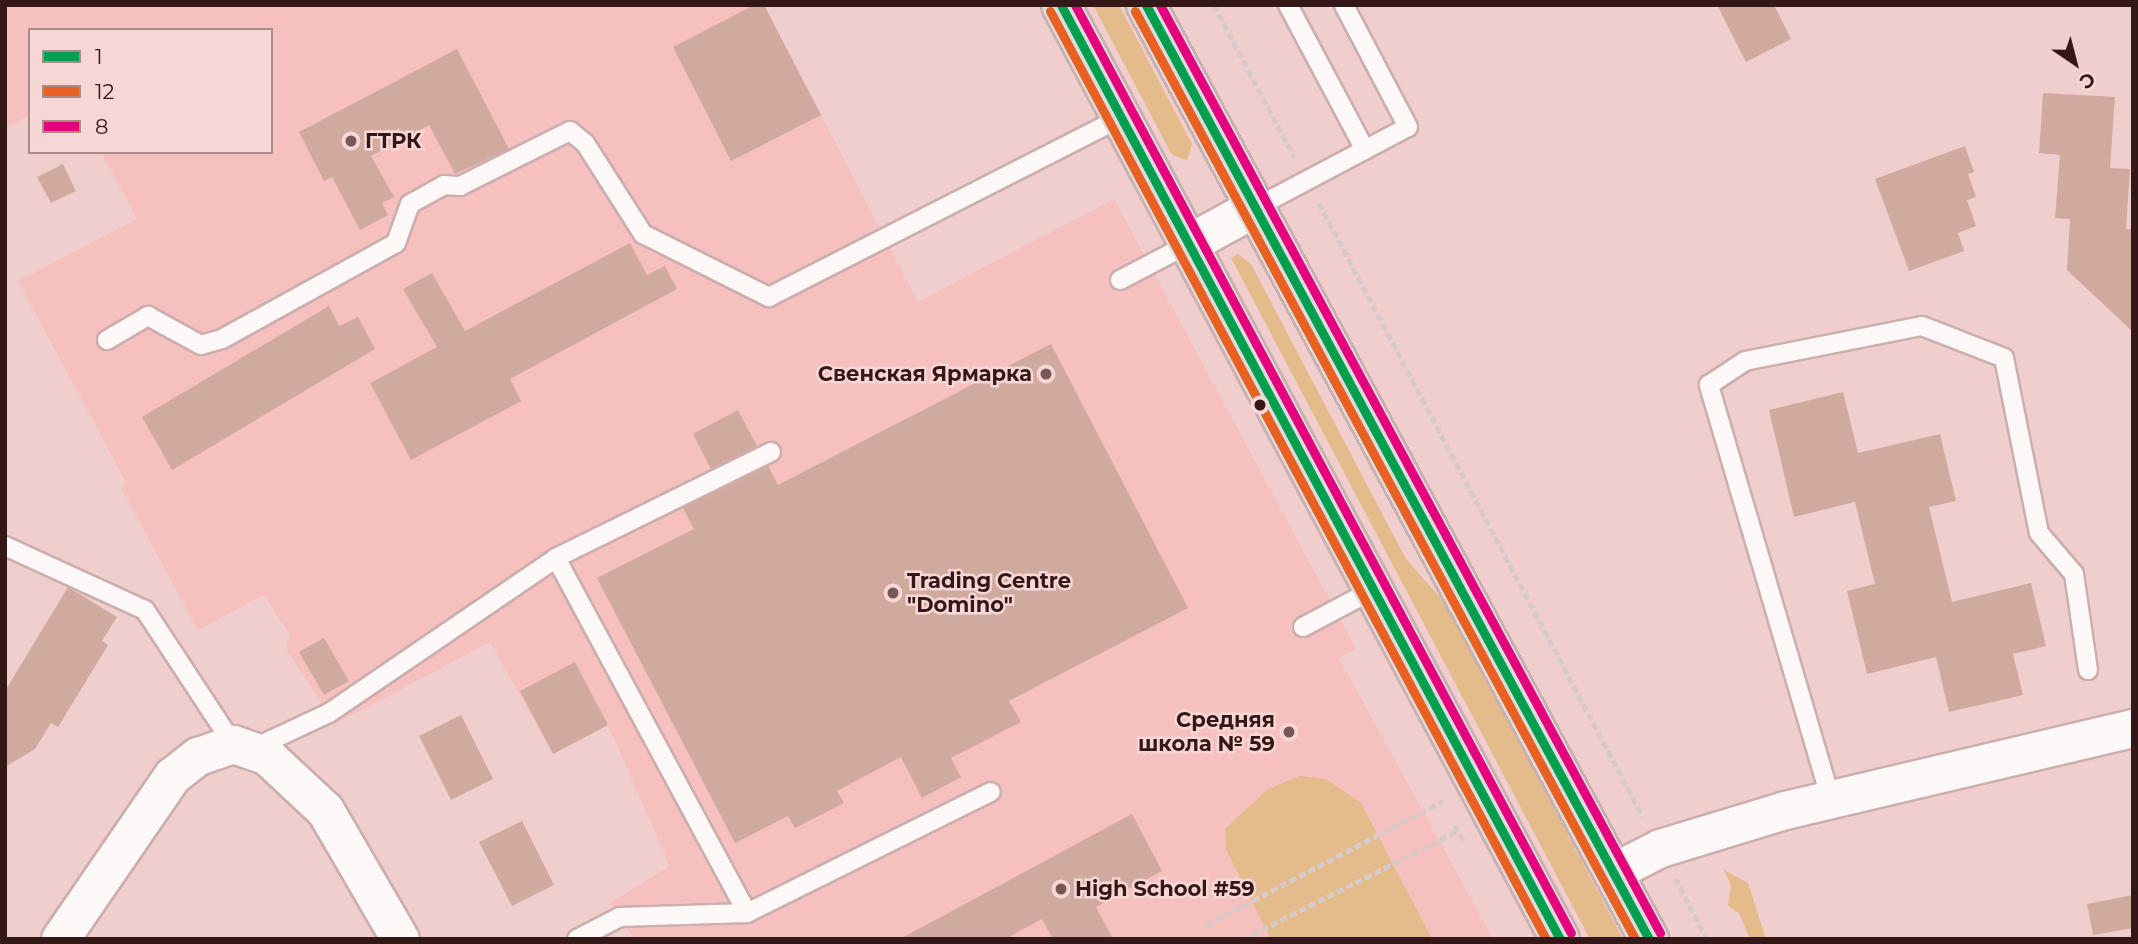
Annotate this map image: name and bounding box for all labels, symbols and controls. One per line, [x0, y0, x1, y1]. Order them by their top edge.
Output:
legend [28, 28, 273, 154]
north arrow [2040, 28, 2110, 98]
text: 1 [95, 44, 103, 69]
text: С [2075, 67, 2100, 94]
text: 12 [95, 79, 115, 104]
text: 8 [95, 114, 108, 139]
place label: ГТРК [365, 128, 421, 154]
marker: ГТРК [343, 133, 359, 149]
place label: Свенская Ярмарка [818, 361, 1032, 387]
marker: Свенская Ярмарка [1038, 366, 1054, 382]
unlabelled marker [1253, 398, 1267, 412]
place label: Trading Centre "Domino" [907, 568, 1071, 618]
marker: Trading Centre "Domino" [885, 585, 901, 601]
place label: Средняя школа № 59 [1138, 707, 1275, 757]
marker: Средняя школа № 59 [1281, 724, 1297, 740]
place label: High School #59 [1075, 876, 1255, 902]
marker: High School #59 [1053, 881, 1069, 897]

